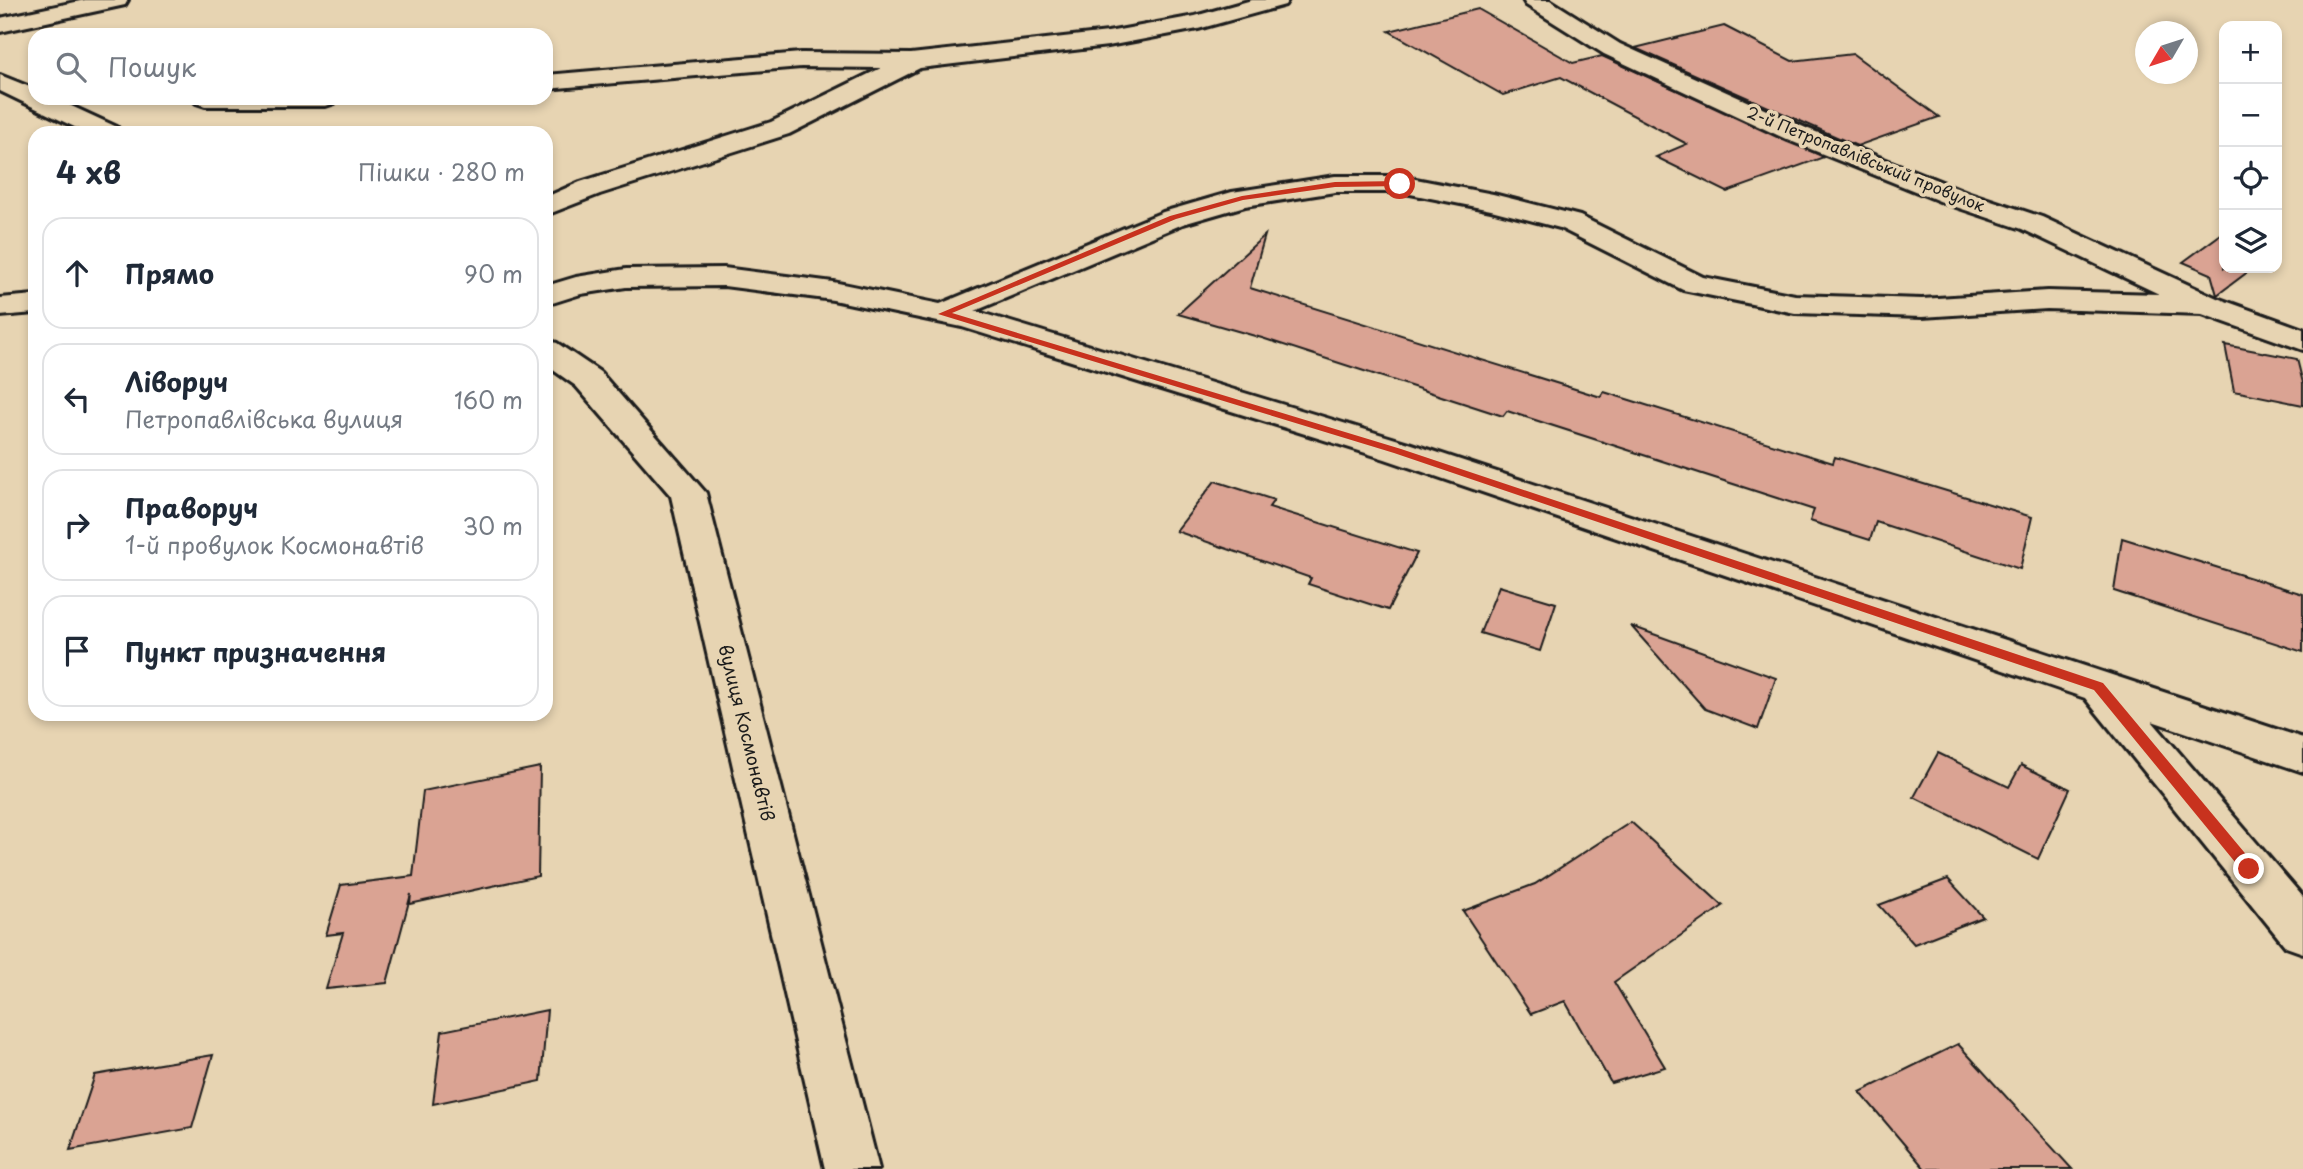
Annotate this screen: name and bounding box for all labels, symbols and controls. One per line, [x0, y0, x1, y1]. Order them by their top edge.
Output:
north arrow [2135, 21, 2198, 84]
map controls [2219, 21, 2282, 273]
button: + [2219, 21, 2282, 84]
search box [28, 28, 553, 105]
text: Пошук [108, 47, 196, 86]
icon: search [52, 48, 90, 86]
button: − [2219, 84, 2282, 147]
street label: 2-й Петропавлівський провулок [1744, 99, 1989, 217]
button: locate [2219, 147, 2282, 210]
text: 4 хв [56, 149, 121, 194]
text: Пішки · 280 m [358, 154, 525, 189]
route start [1384, 168, 1415, 199]
button: layers [2219, 210, 2282, 273]
icon: ahead [58, 254, 96, 292]
text: Прямо [125, 254, 214, 293]
text: 90 m [464, 256, 523, 291]
text: Ліворуч [125, 362, 228, 401]
icon: left [58, 380, 96, 418]
text: 160 m [454, 382, 523, 417]
text: Петропавлівська вулиця [125, 401, 403, 436]
text: Праворуч [125, 488, 258, 527]
icon: right [58, 506, 96, 544]
text: 30 m [462, 508, 523, 543]
text: 1-й провулок Космонавтів [125, 527, 424, 562]
icon: arrive [58, 632, 96, 670]
text: Пункт призначення [125, 632, 386, 671]
street label: вулиця Космонавтів [712, 642, 782, 824]
route end [2233, 853, 2264, 884]

